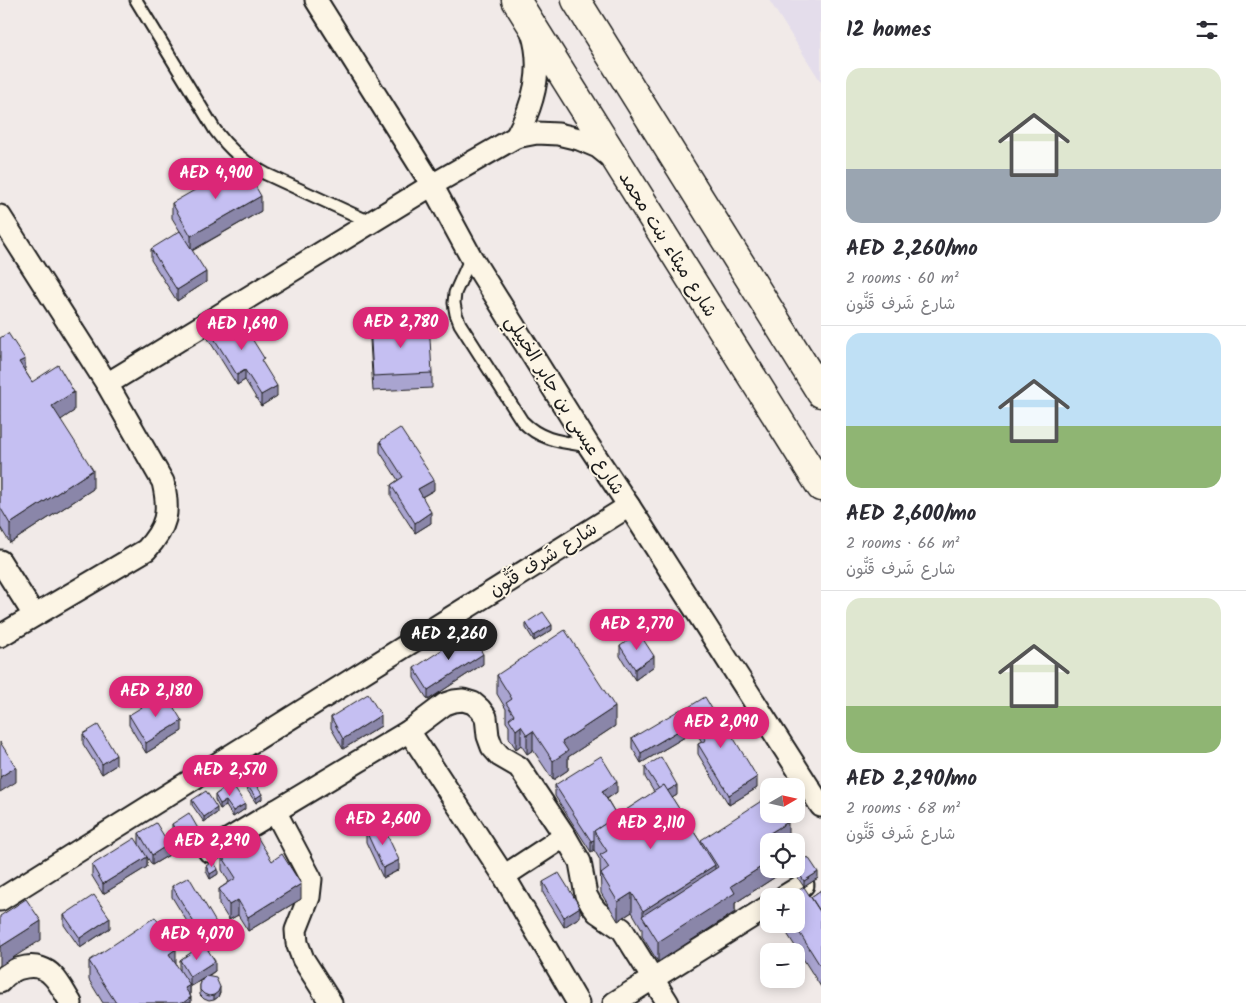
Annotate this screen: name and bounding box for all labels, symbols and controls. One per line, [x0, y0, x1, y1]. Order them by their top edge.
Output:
text: 12 homes [846, 14, 931, 47]
icon: filters [1193, 16, 1221, 44]
icon: home [989, 100, 1079, 190]
pin: AED 4,900 [159, 158, 273, 200]
text: AED 4,900 [179, 161, 253, 186]
street label: شارع ميثاء بنت محمد [610, 166, 723, 324]
text: AED 2,260/mo [846, 233, 978, 266]
text: 2 rooms · 60 m² [846, 266, 959, 291]
text: شارع شَرف قَنُّون [846, 292, 955, 317]
pin: AED 2,780 [344, 306, 458, 349]
pin: AED 1,690 [185, 308, 299, 351]
text: AED 2,780 [364, 310, 438, 335]
street label: شارع عيسى بن جابر الخييلي [496, 310, 631, 501]
text: AED 1,690 [207, 312, 277, 337]
icon: home [989, 366, 1079, 456]
text: AED 2,600/mo [846, 498, 976, 531]
street label: شارع شَرف قَنُّون [484, 515, 604, 605]
text: 2 rooms · 66 m² [846, 531, 960, 556]
text: شارع شَرف قَنُّون [846, 557, 955, 582]
pin: AED 2,770 [580, 608, 694, 651]
text: AED 2,770 [601, 612, 673, 637]
pin: AED 2,260 [392, 618, 506, 661]
text: AED 2,260 [411, 622, 487, 647]
icon: home [989, 631, 1079, 721]
pin: AED 2,180 [99, 676, 213, 718]
text: AED 2,180 [120, 679, 192, 704]
pin: AED 2,090 [664, 706, 778, 749]
text: AED 2,090 [684, 710, 758, 735]
pin: AED 2,570 [173, 754, 287, 797]
text: AED 2,570 [193, 758, 267, 783]
text: AED 2,290/mo [846, 763, 977, 796]
north arrow [760, 778, 805, 822]
map controls [760, 778, 805, 988]
text: 2 rooms · 68 m² [846, 796, 960, 821]
pin: AED 2,600 [326, 804, 440, 846]
text: AED 2,600 [346, 807, 420, 832]
pin: AED 2,110 [594, 808, 708, 850]
text: AED 2,110 [617, 811, 685, 836]
text: شارع شَرف قَنُّون [846, 822, 955, 847]
pin: AED 2,290 [155, 826, 269, 868]
text: AED 2,290 [175, 829, 249, 854]
button: locate [760, 833, 805, 878]
button: + [760, 888, 805, 933]
pin: AED 4,070 [140, 918, 254, 961]
text: AED 4,070 [161, 922, 233, 947]
button: − [760, 943, 805, 988]

